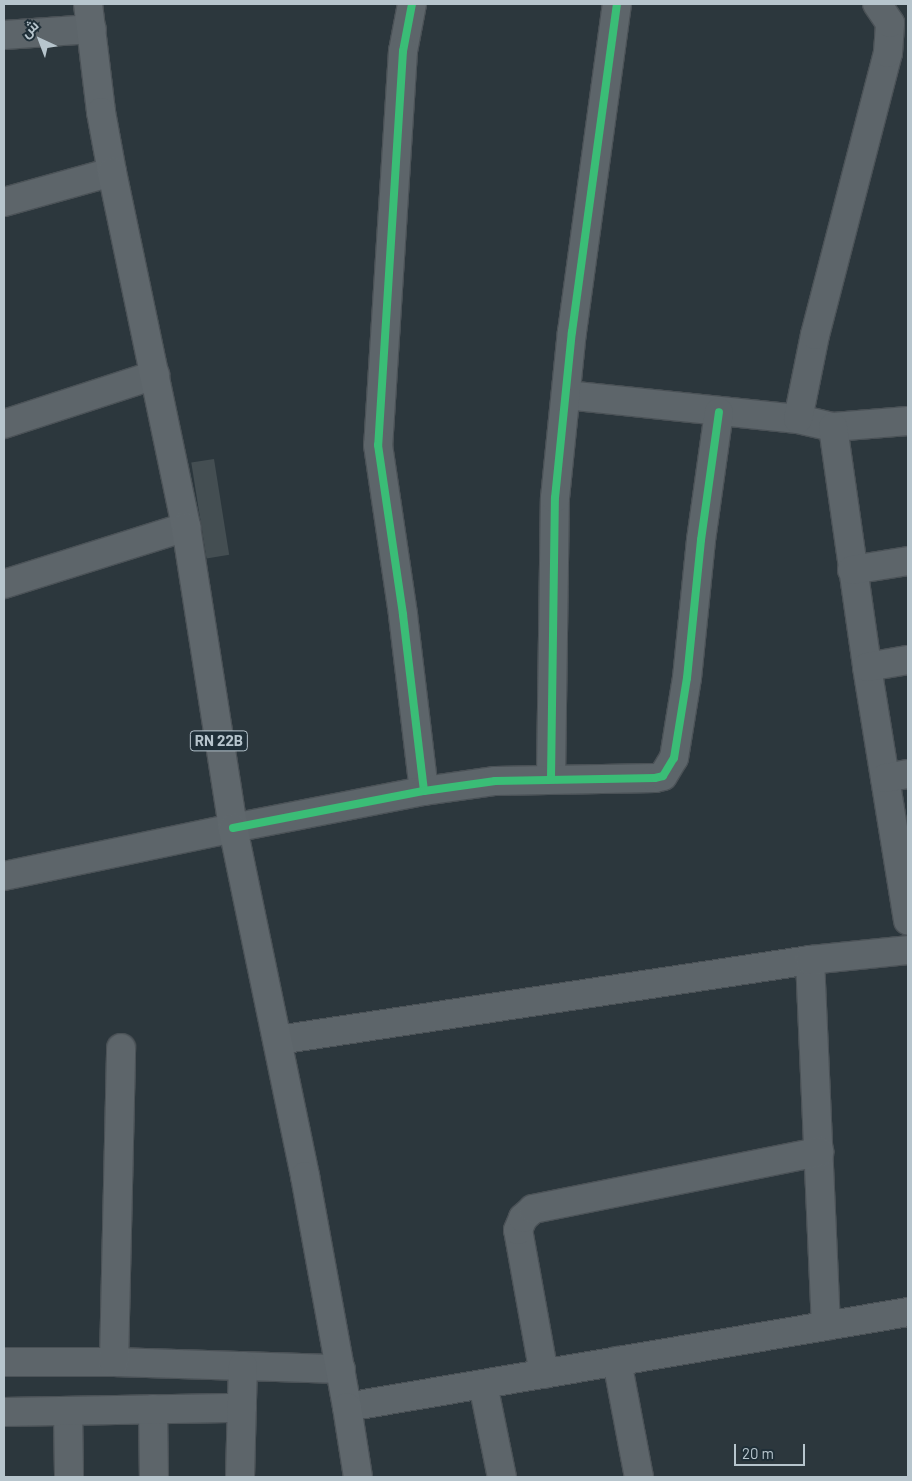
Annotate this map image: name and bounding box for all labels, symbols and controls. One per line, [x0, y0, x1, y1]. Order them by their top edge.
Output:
north arrow [15, 15, 65, 65]
text: ش [17, 16, 42, 41]
road number: RN 22B [189, 728, 249, 754]
scale bar [737, 1434, 808, 1466]
text: 20 m [742, 1444, 774, 1462]

